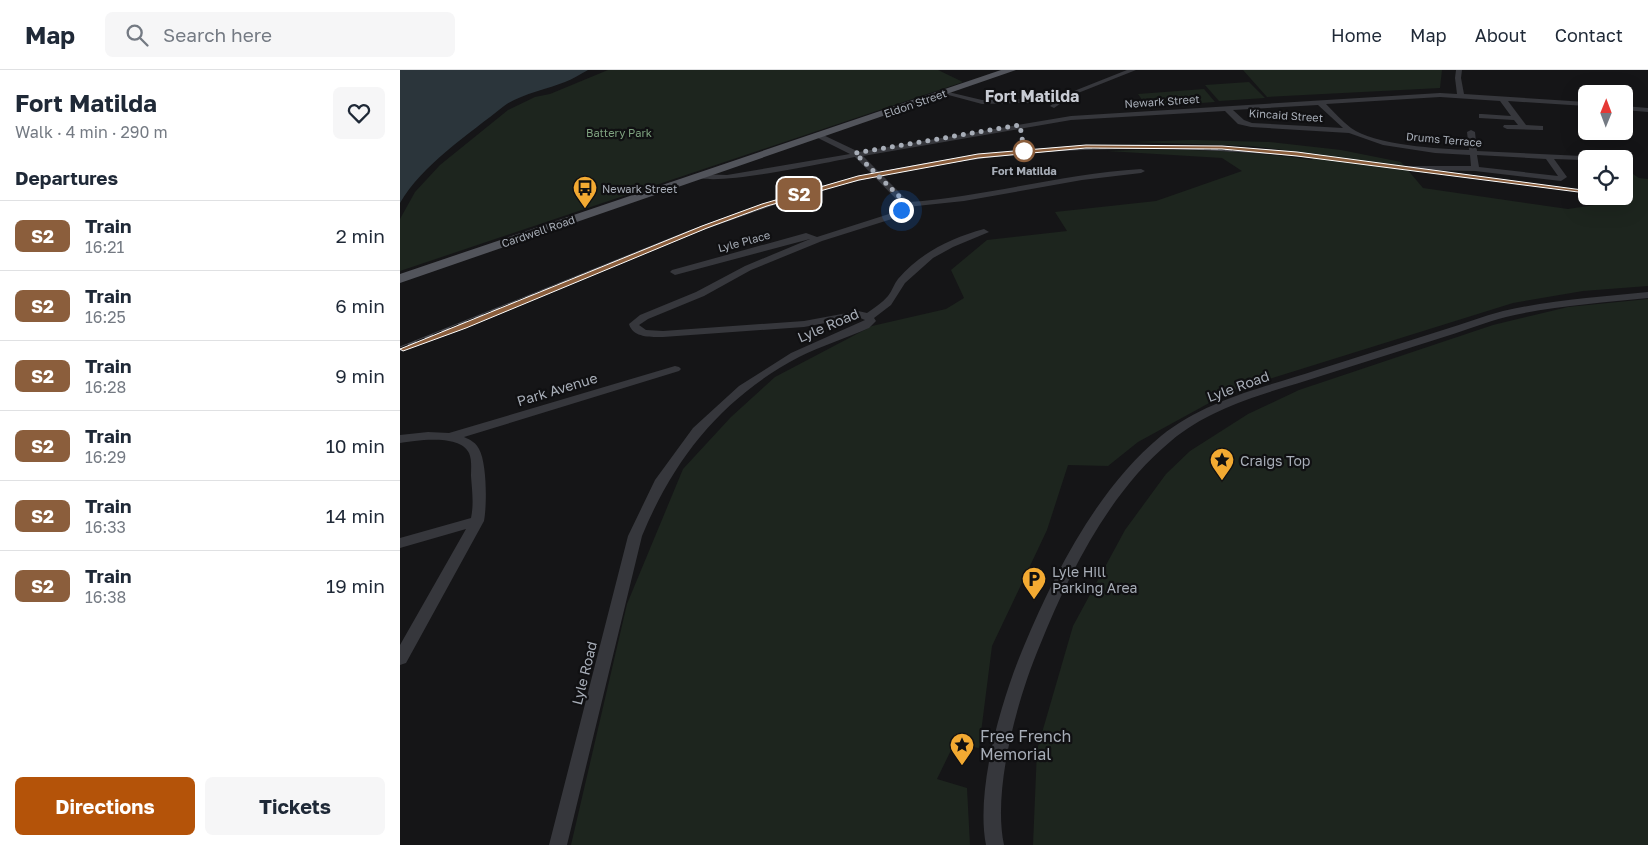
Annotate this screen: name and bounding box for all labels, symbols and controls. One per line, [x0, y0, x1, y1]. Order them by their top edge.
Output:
search box [105, 12, 455, 57]
text: Map [25, 20, 75, 49]
icon: search [123, 21, 151, 49]
text: Search here [163, 23, 272, 46]
text: Home [1331, 24, 1382, 46]
text: Map [1410, 24, 1447, 46]
text: About [1475, 24, 1527, 46]
text: Contact [1555, 24, 1623, 46]
north arrow [1578, 85, 1632, 140]
map controls [1578, 85, 1633, 205]
street label: Eldon Street [882, 86, 948, 120]
district label: Fort Matilda [985, 86, 1079, 106]
button: heart [333, 87, 385, 139]
text: Fort Matilda [15, 88, 157, 117]
street label: Newark Street [1124, 92, 1200, 110]
street label: Kincaid Street [1248, 106, 1324, 124]
text: Walk · 4 min · 290 m [15, 122, 168, 142]
park label: Battery Park [586, 126, 652, 139]
street label: Drums Terrace [1405, 129, 1483, 149]
marker: Fort Matilda [1013, 140, 1035, 162]
button: locate [1578, 150, 1633, 205]
place label: Fort Matilda [991, 164, 1057, 177]
text: Departures [15, 166, 118, 189]
bus stop icon: Newark Street [572, 175, 598, 209]
line badge: S2 [776, 178, 822, 210]
place label: Newark Street [602, 182, 677, 195]
text: S2 [787, 183, 811, 205]
your location [889, 198, 914, 223]
street label: Cardwell Road [500, 212, 576, 250]
text: Train [85, 214, 131, 237]
text: 2 min [336, 224, 385, 247]
text: S2 [31, 225, 54, 247]
street label: Lyle Place [717, 228, 771, 254]
text: 16:21 [85, 237, 124, 257]
text: Train [85, 284, 131, 307]
text: 6 min [335, 294, 385, 317]
text: S2 [31, 295, 54, 317]
street label: Lyle Road [795, 304, 861, 346]
text: 16:25 [85, 307, 126, 327]
text: Train [85, 354, 131, 377]
text: 9 min [335, 364, 385, 387]
text: S2 [31, 365, 54, 387]
street label: Lyle Road [1205, 367, 1271, 405]
street label: Park Avenue [515, 369, 599, 409]
text: 16:28 [85, 377, 126, 397]
text: Train [85, 424, 131, 447]
text: 10 min [326, 434, 385, 457]
text: S2 [31, 435, 54, 457]
text: 16:29 [85, 447, 126, 467]
place icon: Craigs Top [1209, 447, 1235, 481]
place label: Craigs Top [1240, 452, 1310, 469]
text: Train [85, 494, 131, 517]
text: 14 min [326, 504, 385, 527]
text: S2 [31, 505, 54, 527]
text: 16:33 [85, 517, 126, 537]
place label: Lyle Hill Parking Area [1052, 563, 1138, 596]
text: Train [85, 564, 131, 587]
parking icon: Lyle Hill Parking Area [1021, 566, 1047, 600]
text: 19 min [326, 574, 385, 597]
text: S2 [31, 575, 54, 597]
text: 16:38 [85, 587, 126, 607]
street label: Lyle Road [568, 639, 600, 707]
place label: Free French Memorial [980, 726, 1071, 764]
place icon: Free French Memorial [949, 732, 975, 766]
button: Directions [15, 777, 195, 835]
button: Tickets [205, 777, 385, 835]

